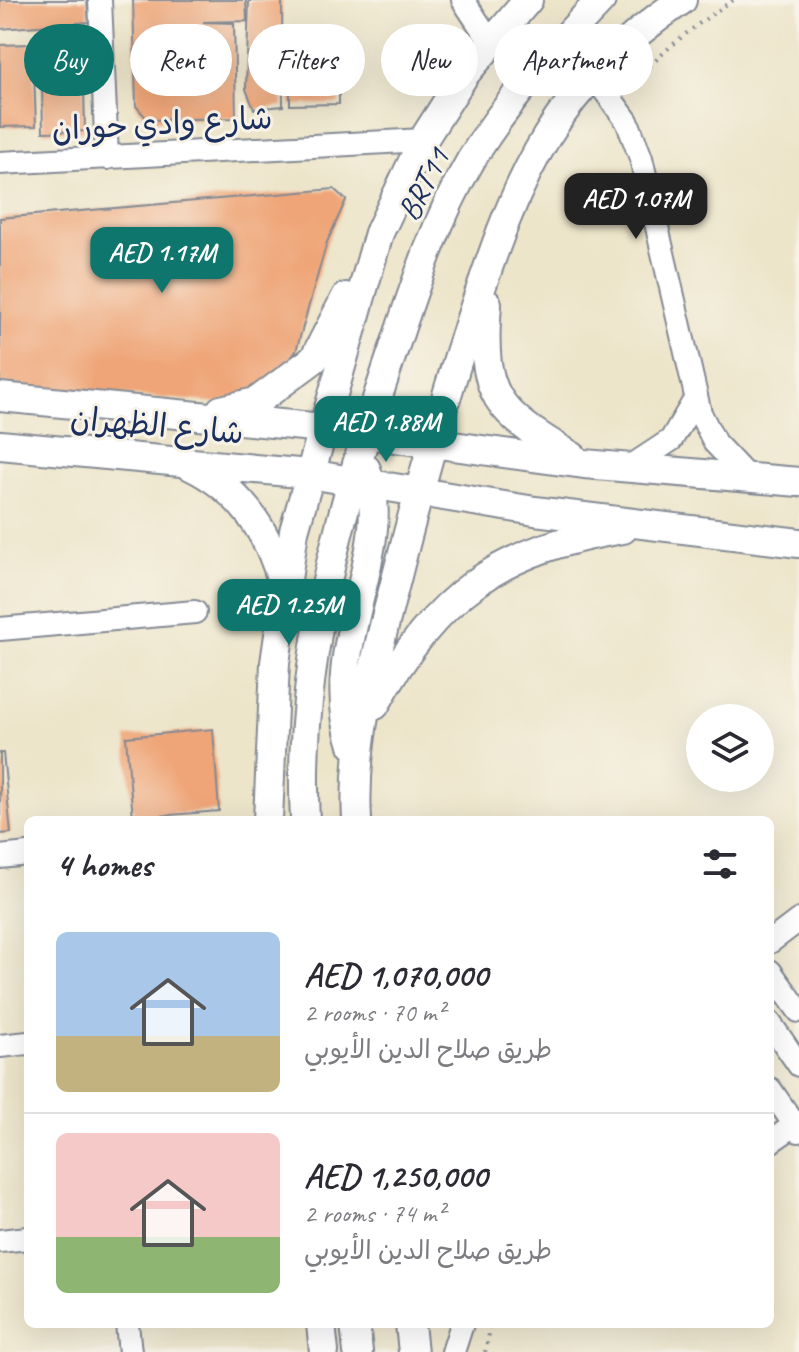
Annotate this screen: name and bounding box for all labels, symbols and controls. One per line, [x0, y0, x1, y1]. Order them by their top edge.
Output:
chip: Buy [24, 24, 114, 96]
chip: Rent [130, 24, 232, 96]
chip: Filters [248, 24, 365, 96]
chip: New [381, 24, 478, 96]
chip: Apartment [494, 24, 653, 96]
street label: شارع وادي حوران [51, 97, 274, 152]
street label: BRT11 [388, 140, 460, 227]
pin: AED 1.07M [544, 173, 728, 241]
text: AED 1.07M [582, 182, 690, 215]
pin: AED 1.17M [70, 227, 254, 295]
text: AED 1.17M [108, 236, 216, 269]
pin: AED 1.88M [294, 396, 478, 464]
street label: شارع الظهران [68, 397, 245, 455]
text: AED 1.88M [332, 405, 440, 438]
pin: AED 1.25M [197, 579, 381, 647]
text: AED 1.25M [235, 588, 343, 621]
map controls [686, 704, 774, 792]
button: layers [686, 704, 774, 792]
icon: filters [698, 842, 742, 886]
text: 4 homes [56, 843, 152, 886]
text: AED 1,070,000 [304, 953, 488, 996]
icon: home [120, 964, 216, 1060]
text: 2 rooms · 70 m² [304, 996, 445, 1029]
text: طريق صلاح الدين الأيوبي [304, 1033, 552, 1066]
text: AED 1,250,000 [304, 1154, 487, 1197]
icon: home [120, 1165, 216, 1261]
text: 2 rooms · 74 m² [304, 1197, 445, 1230]
text: طريق صلاح الدين الأيوبي [304, 1234, 552, 1267]

